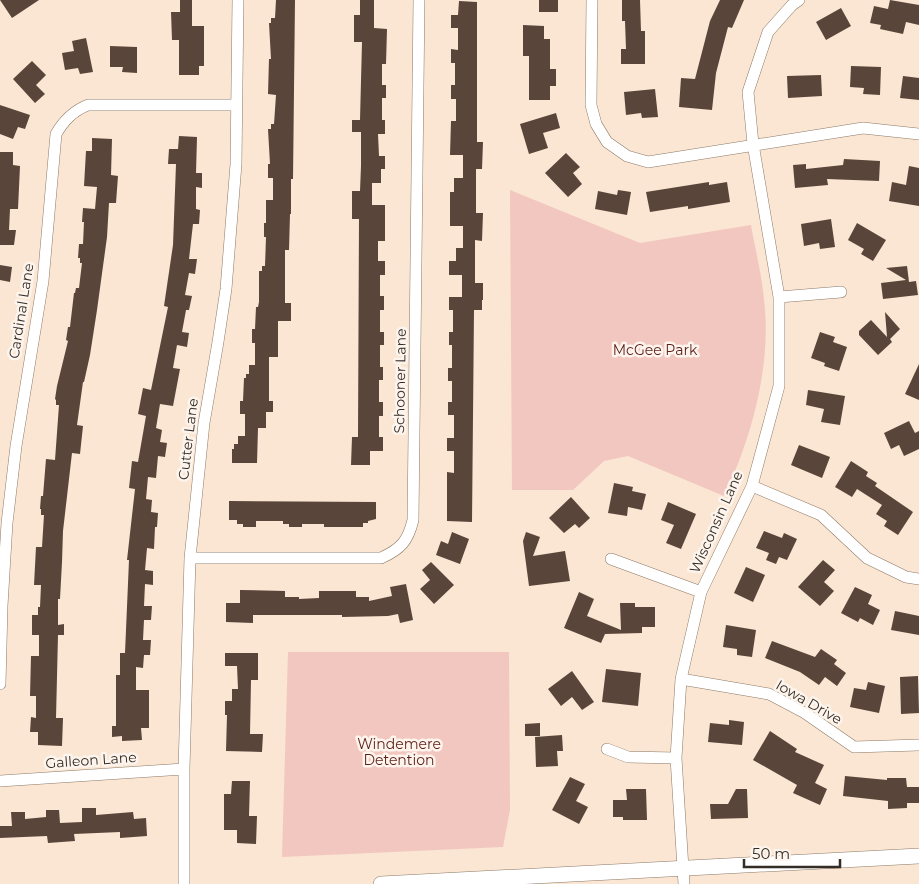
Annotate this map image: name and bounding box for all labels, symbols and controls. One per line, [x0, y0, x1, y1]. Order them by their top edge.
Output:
street label: Cardinal Lane [5, 262, 37, 360]
street label: Schooner Lane [390, 328, 410, 434]
park label: McGee Park [613, 341, 698, 359]
street label: Cutter Lane [174, 397, 202, 481]
street label: Wisconsin Lane [685, 468, 747, 576]
street label: Iowa Drive [773, 676, 845, 728]
park label: Windemere Detention [357, 735, 441, 769]
street label: Galleon Lane [45, 748, 137, 772]
scale bar [744, 836, 840, 868]
text: 50 m [752, 844, 790, 863]

